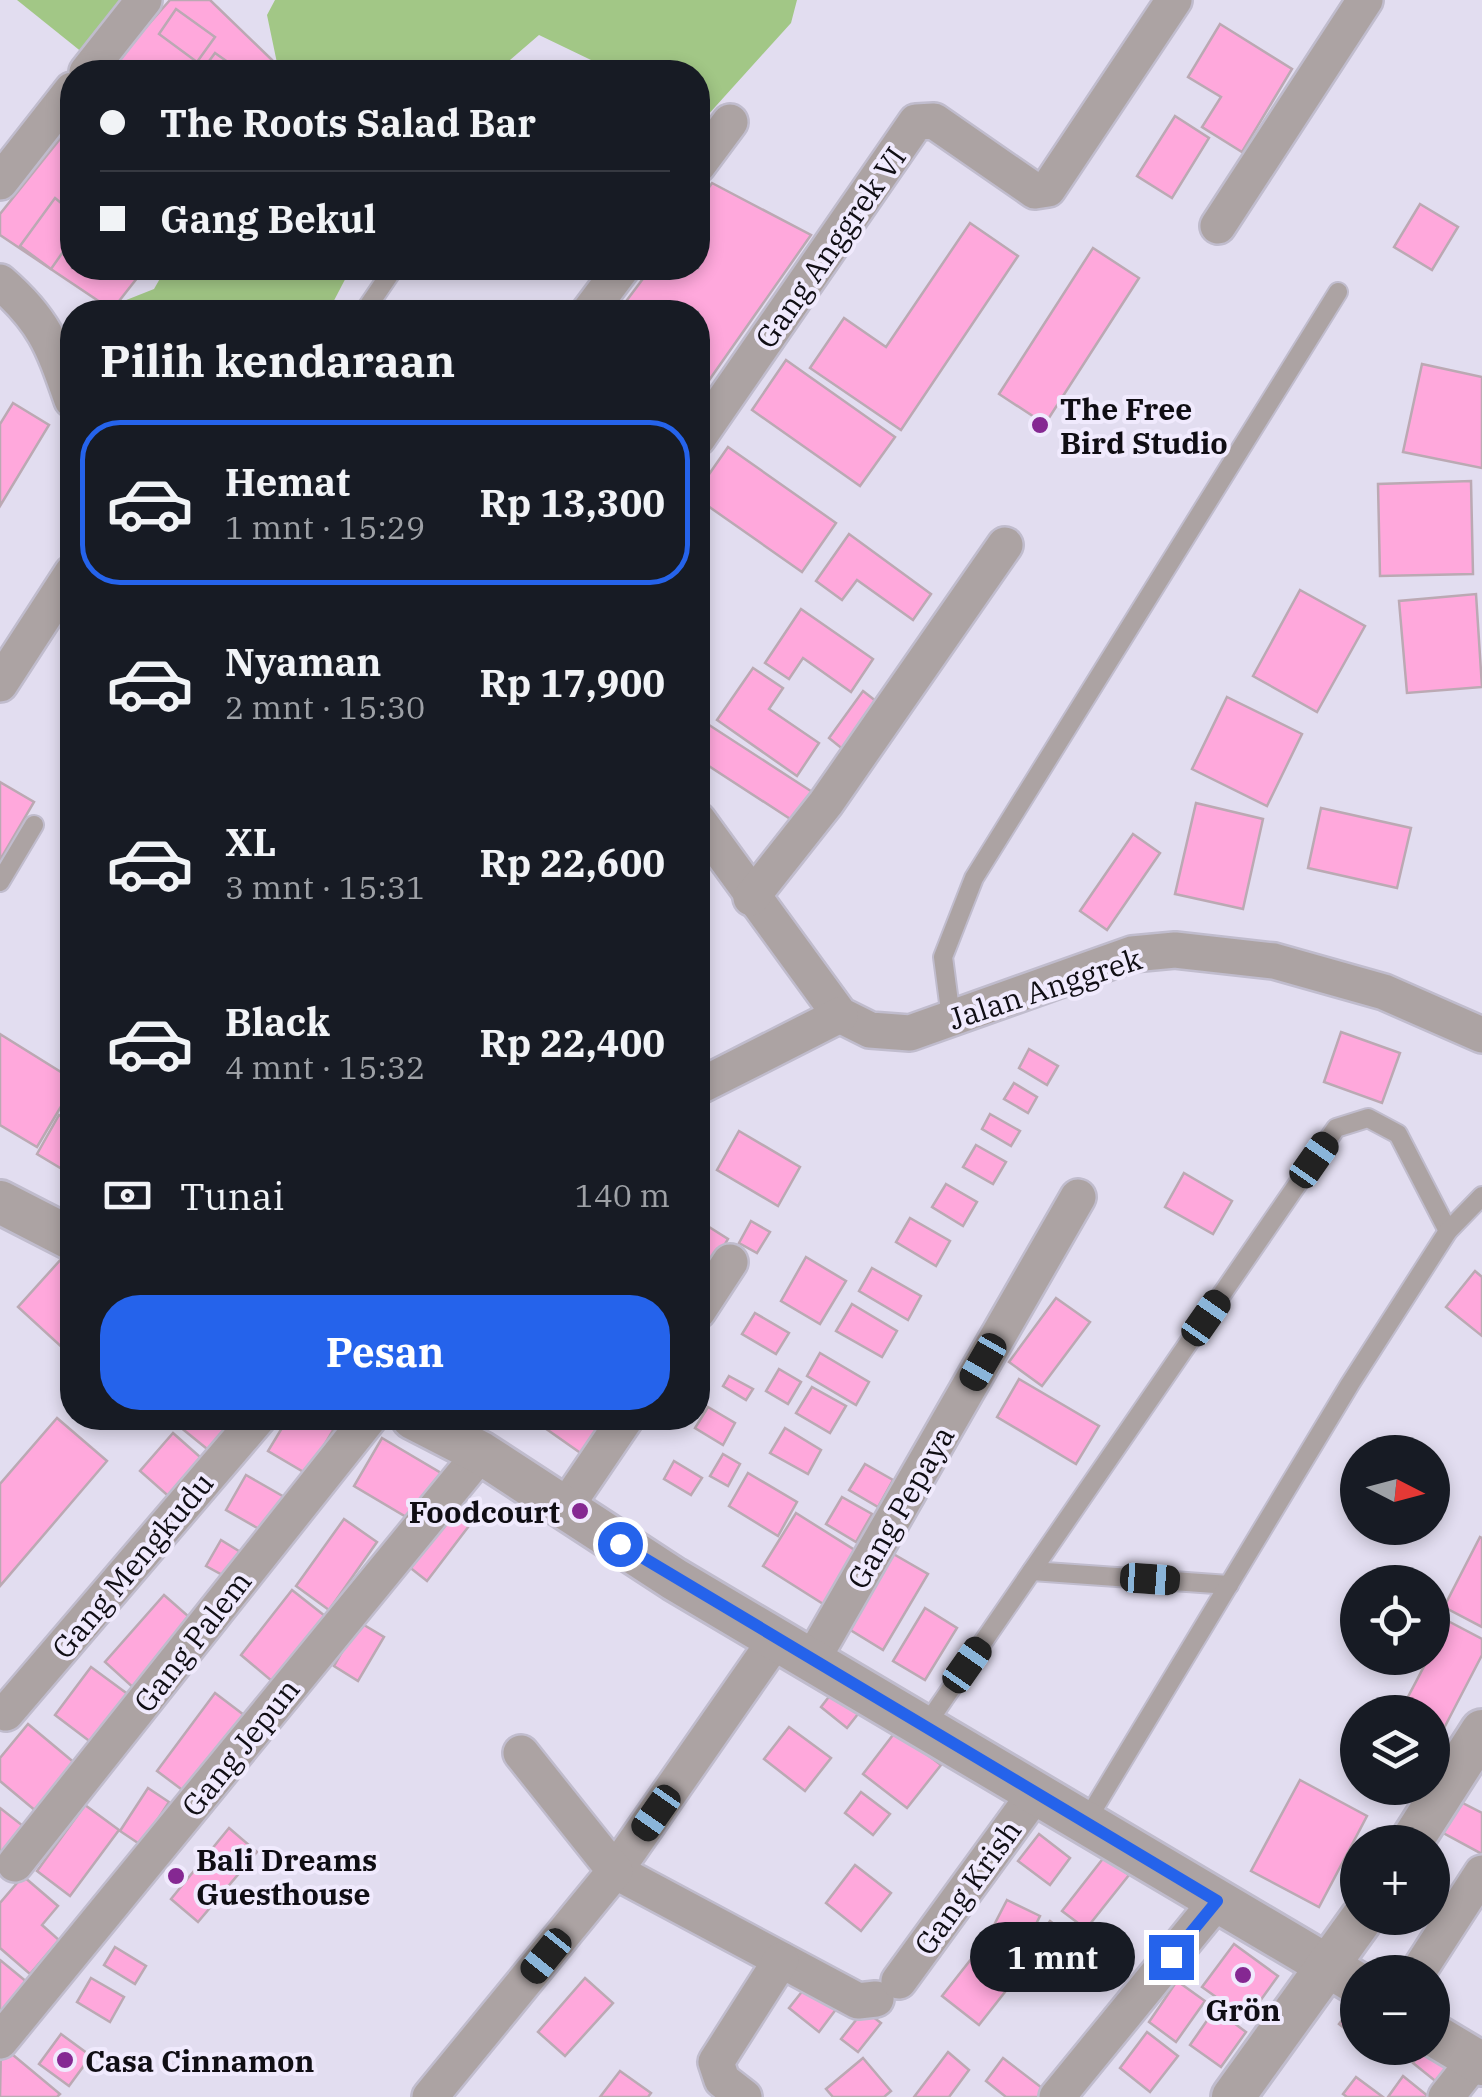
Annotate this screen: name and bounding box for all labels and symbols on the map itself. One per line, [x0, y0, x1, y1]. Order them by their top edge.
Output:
street label: Gang Anggrek VI [746, 139, 914, 355]
place label: The Free Bird Studio [1060, 389, 1228, 462]
marker: The Free Bird Studio [1029, 414, 1051, 436]
street label: Jalan Anggrek [944, 938, 1147, 1038]
car [1285, 1127, 1343, 1193]
car [1177, 1285, 1235, 1351]
car [955, 1329, 1011, 1395]
street label: Gang Pepaya [838, 1419, 962, 1595]
north arrow [1340, 1435, 1450, 1545]
street label: Gang Mengkudu [43, 1464, 221, 1666]
place label: Foodcourt [409, 1492, 560, 1531]
marker: Foodcourt [569, 1500, 591, 1522]
route start [598, 1522, 643, 1567]
street label: Gang Palem [125, 1562, 259, 1720]
car [1119, 1562, 1181, 1596]
car [938, 1632, 996, 1698]
street label: Gang Jepun [172, 1670, 308, 1824]
car [627, 1780, 685, 1846]
street label: Gang Krish [905, 1812, 1029, 1962]
place label: Bali Dreams Guesthouse [196, 1840, 377, 1913]
marker: Bali Dreams Guesthouse [165, 1865, 187, 1887]
callout: 1 mnt [971, 1922, 1136, 1992]
car [515, 1923, 577, 1989]
route end [1149, 1935, 1194, 1980]
marker: Grön [1232, 1964, 1254, 1986]
place label: Grön [1205, 1990, 1281, 2029]
place label: Casa Cinnamon [85, 2041, 315, 2080]
marker: Casa Cinnamon [54, 2049, 76, 2071]

